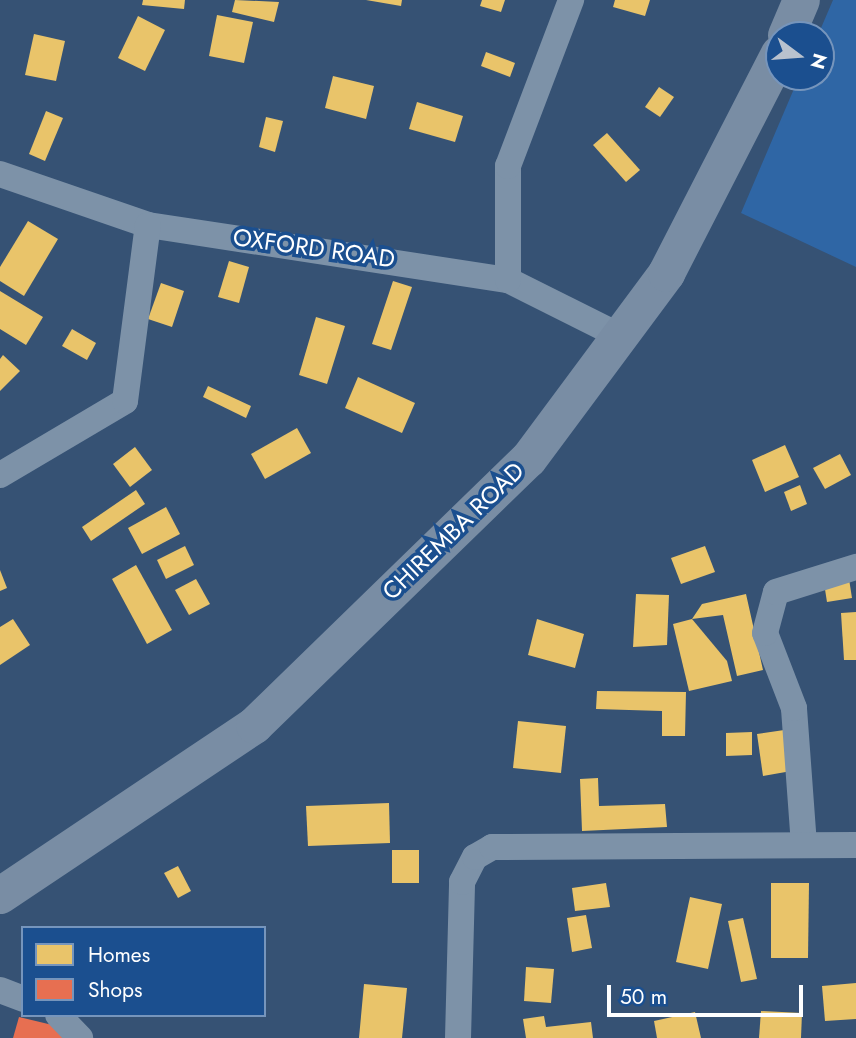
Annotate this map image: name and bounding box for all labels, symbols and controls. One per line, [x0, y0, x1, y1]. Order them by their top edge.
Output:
north arrow [765, 21, 835, 91]
text: N [804, 50, 834, 72]
street label: OXFORD ROAD [231, 222, 397, 274]
street label: CHIREMBA ROAD [376, 456, 530, 606]
legend [21, 926, 266, 1017]
text: Homes [88, 940, 150, 970]
scale bar [611, 972, 807, 1016]
text: Shops [88, 975, 142, 1005]
text: 50 m [620, 982, 667, 1012]

